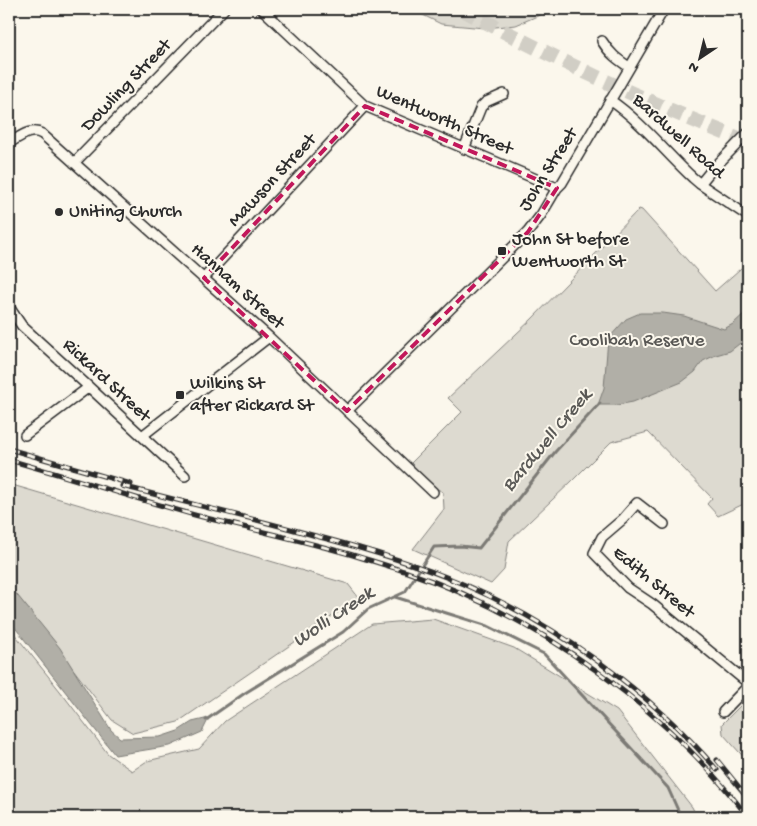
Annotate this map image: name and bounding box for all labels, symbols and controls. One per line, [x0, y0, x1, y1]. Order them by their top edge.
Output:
north arrow [674, 32, 724, 82]
street label: Dowling Street [76, 33, 179, 139]
text: N [685, 57, 703, 76]
street label: Wentworth Street [372, 81, 518, 162]
street label: Bardwell Road [626, 89, 731, 186]
street label: John Street [514, 122, 585, 216]
street label: Mawson Street [224, 128, 324, 233]
place label: Uniting Church [69, 201, 182, 224]
marker: Uniting Church [53, 206, 65, 218]
place label: John St before Wentworth St [512, 229, 629, 274]
street label: Hannam Street [185, 239, 290, 337]
marker: John St before Wentworth St [496, 245, 508, 257]
park label: Coolibah Reserve [569, 330, 705, 353]
street label: Rickard Street [57, 334, 157, 429]
place label: Wilkins St after Rickard St [190, 373, 316, 418]
water label: Bardwell Creek [498, 383, 599, 497]
marker: Wilkins St after Rickard St [174, 389, 186, 401]
street label: Edith Street [607, 542, 700, 625]
water label: Wolli Creek [289, 581, 381, 653]

